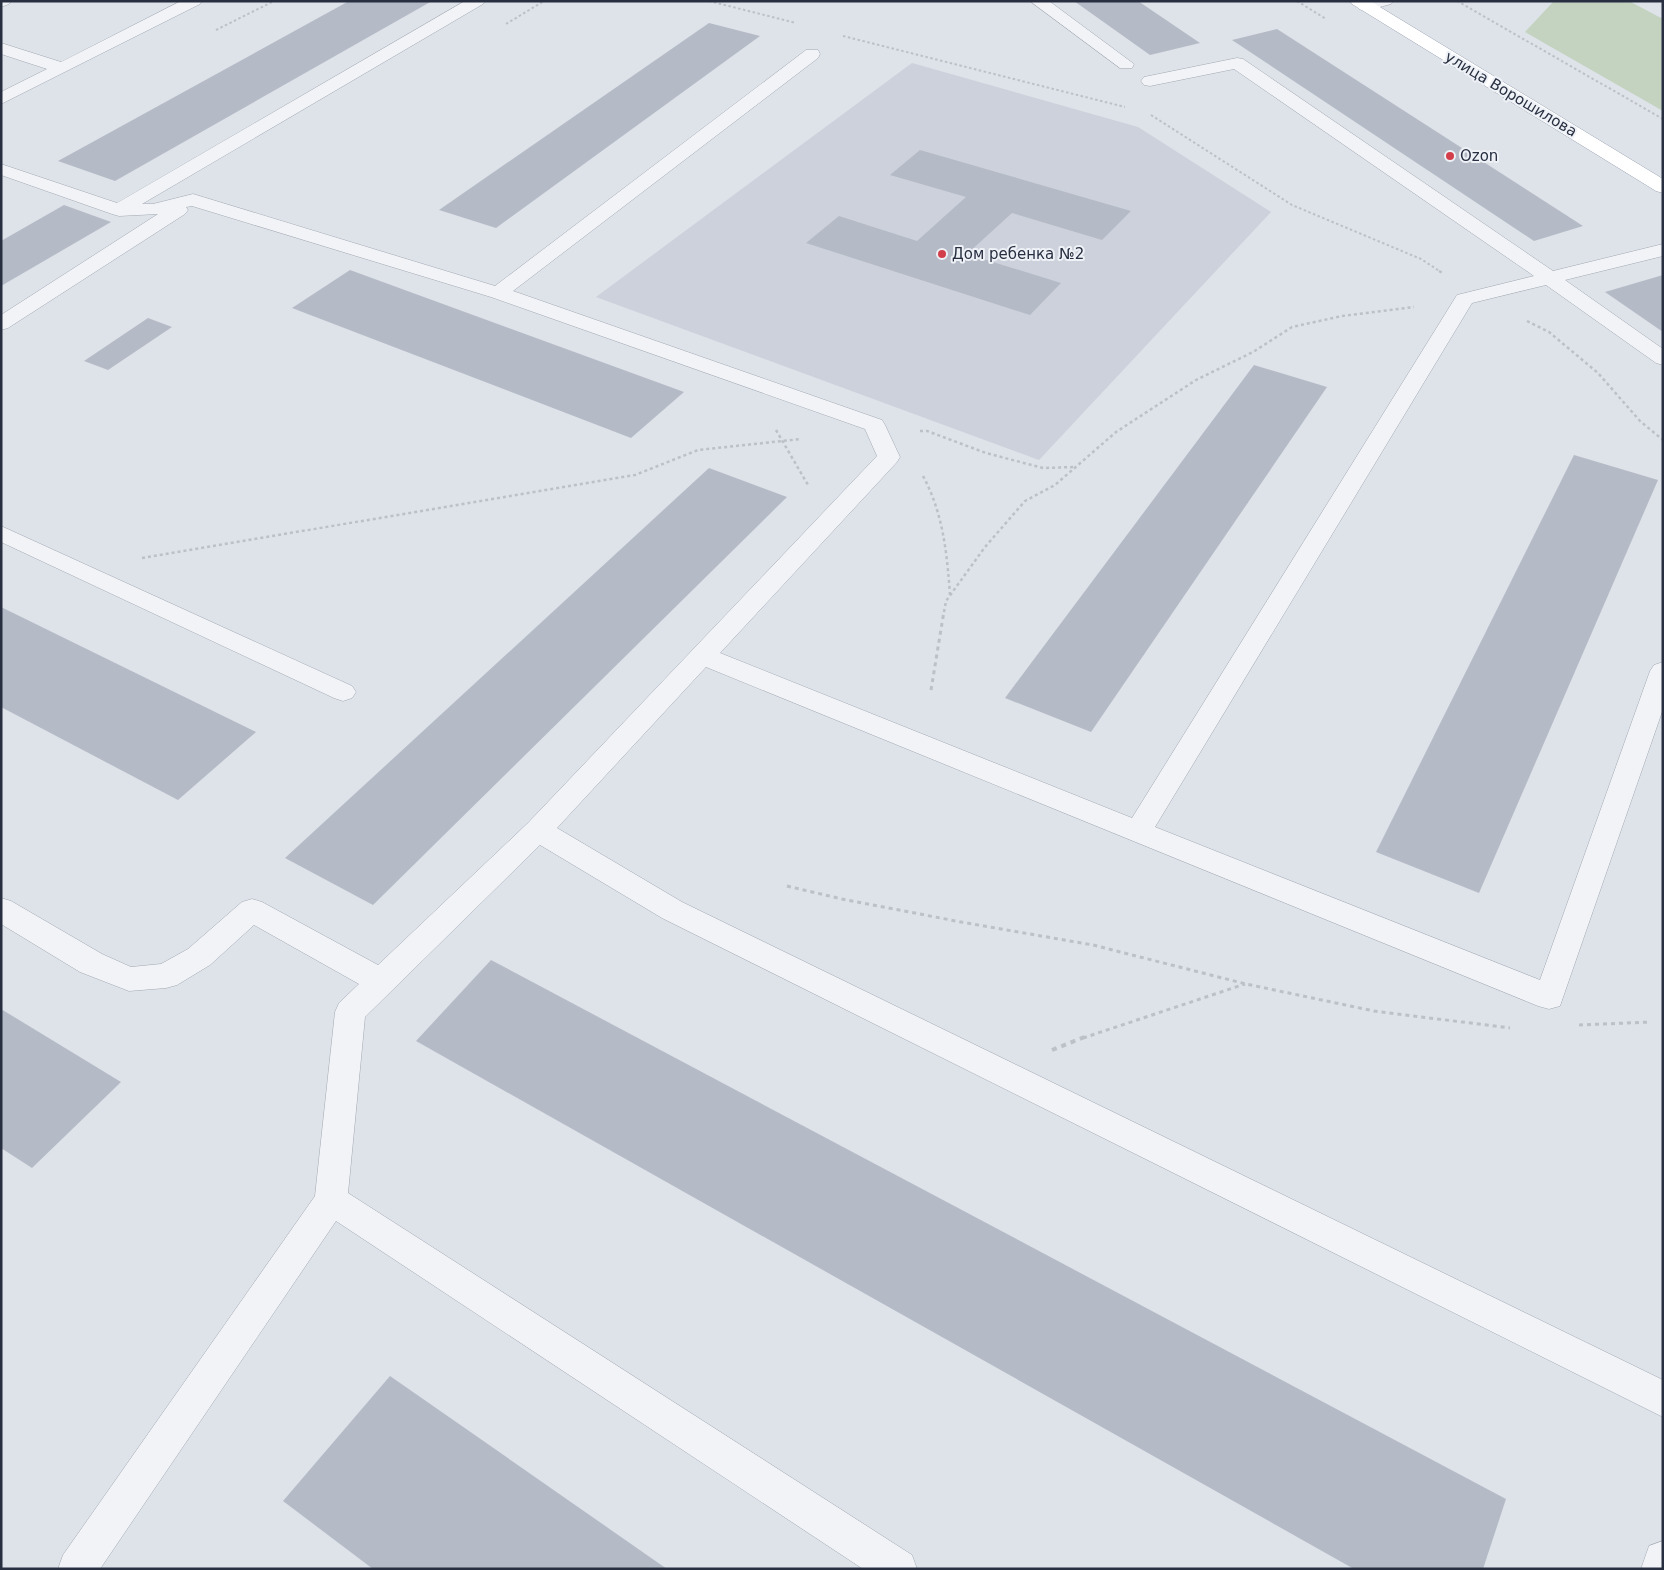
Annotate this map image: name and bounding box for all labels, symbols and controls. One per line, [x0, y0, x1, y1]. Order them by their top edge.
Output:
street label: улица Ворошилова [1442, 47, 1580, 141]
place label: Ozon [1460, 147, 1498, 165]
marker: Ozon [1444, 150, 1456, 162]
place label: Дом ребенка №2 [952, 245, 1084, 263]
marker: Дом ребенка №2 [936, 248, 948, 260]

